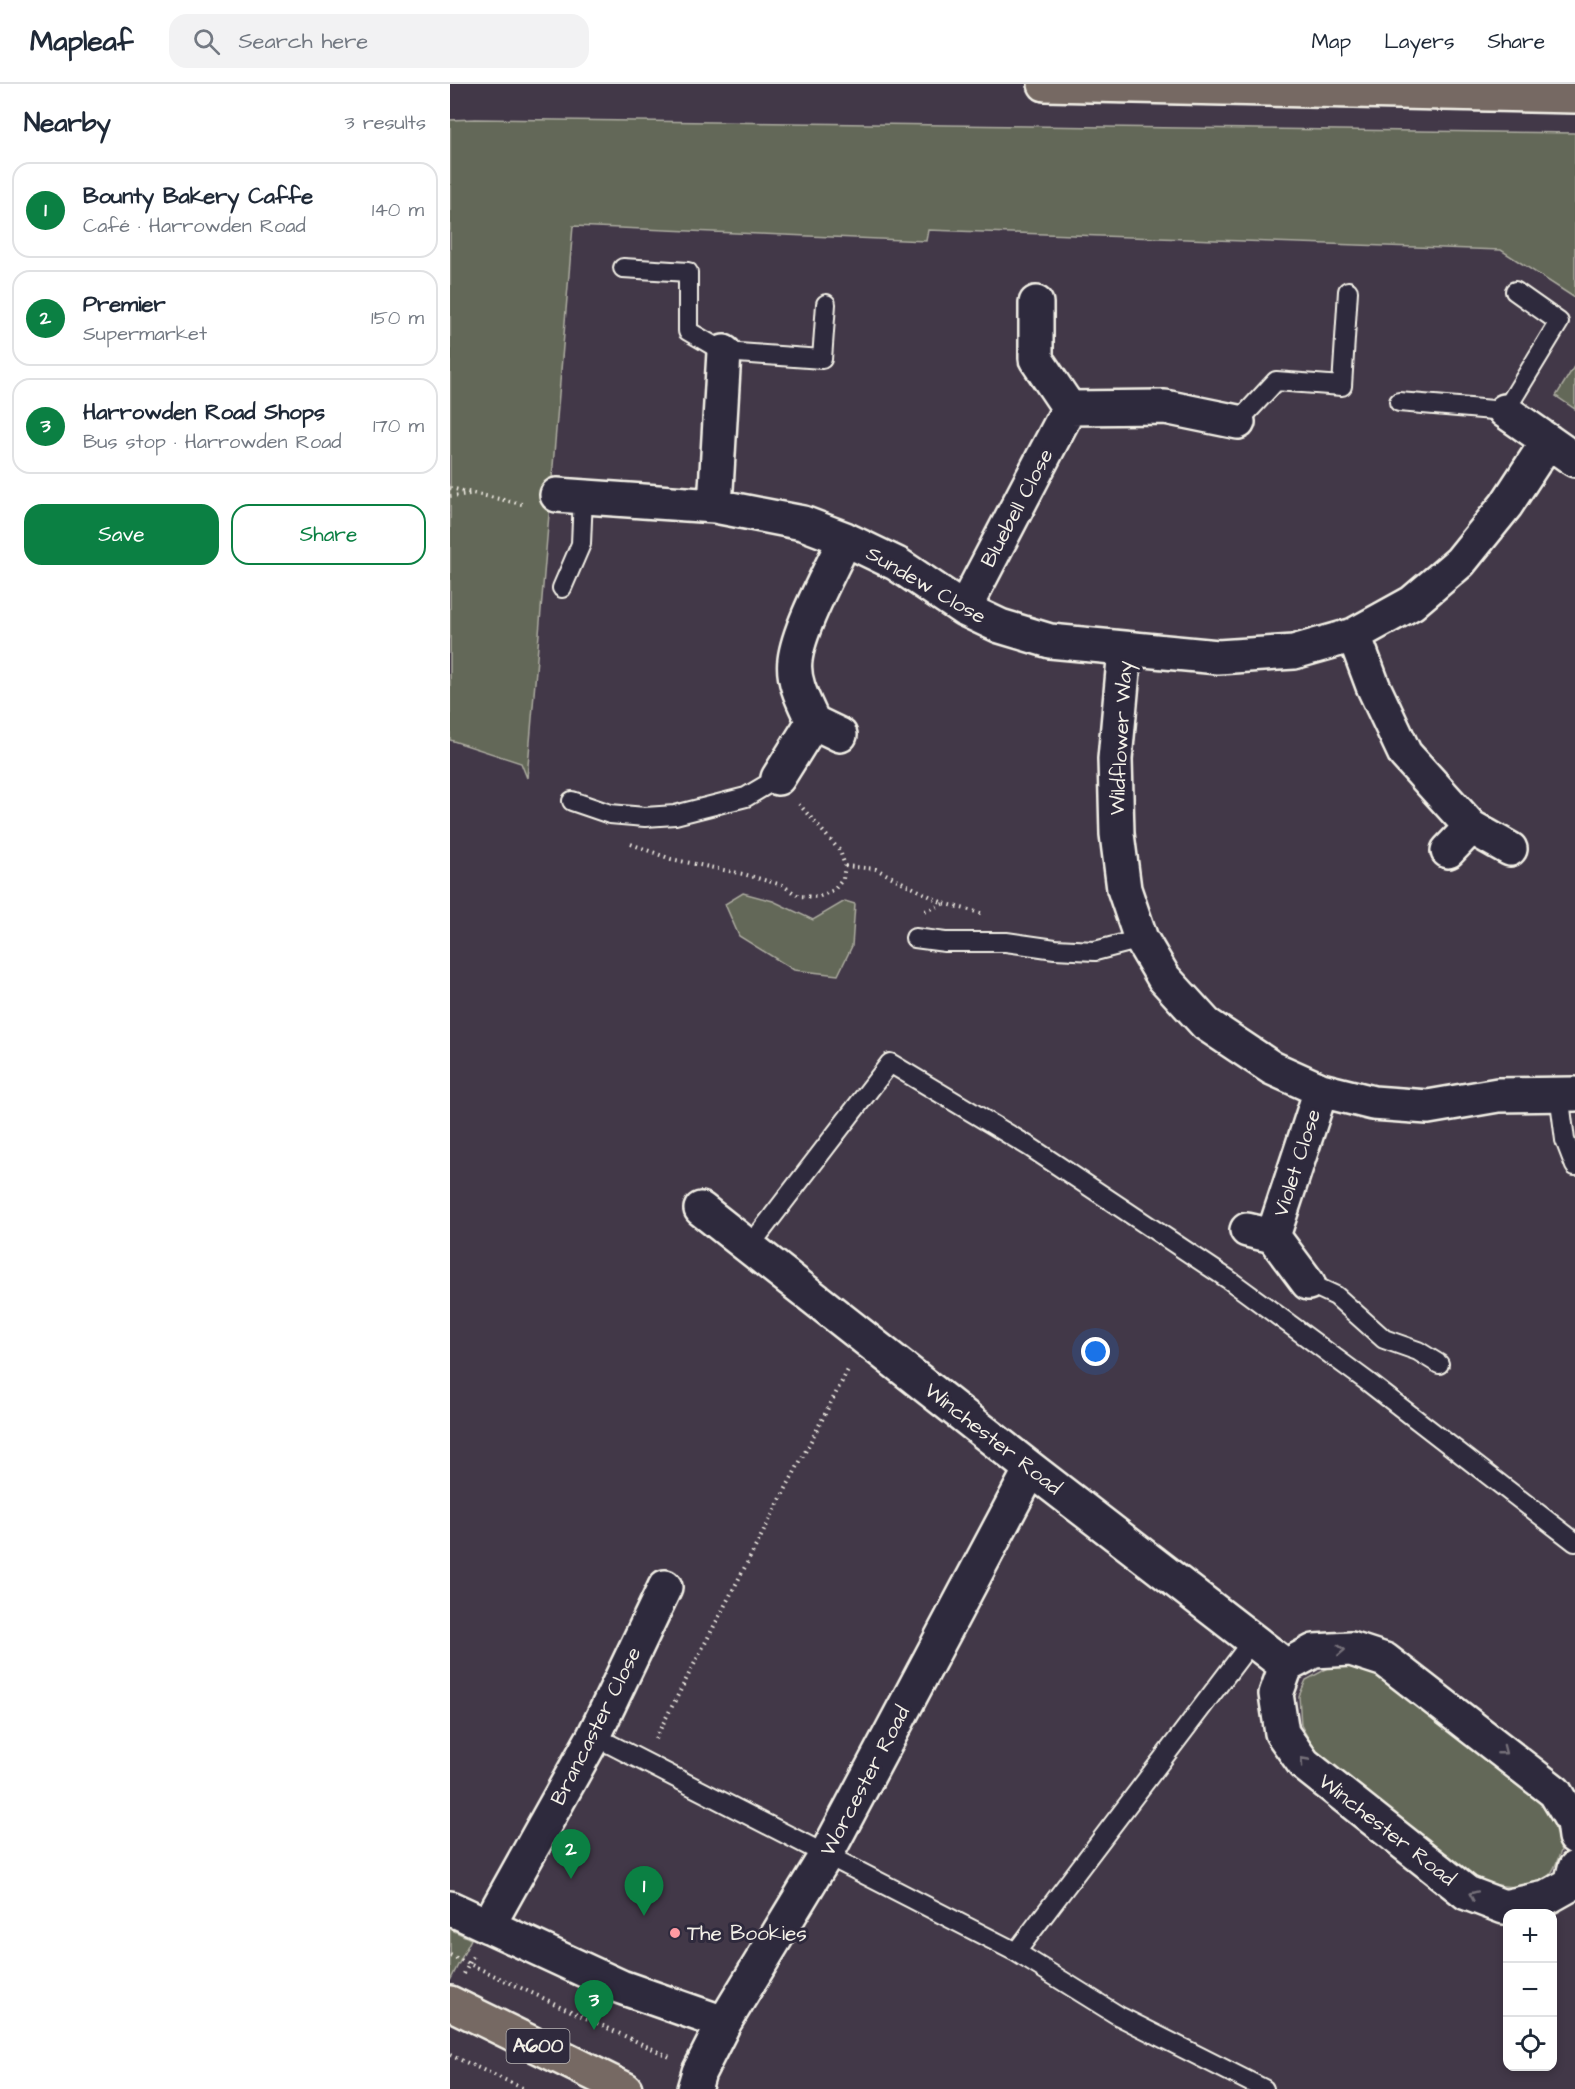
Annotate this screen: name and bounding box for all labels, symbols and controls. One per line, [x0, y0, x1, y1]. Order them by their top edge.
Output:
search box [169, 14, 589, 68]
text: Mapleaf [30, 22, 133, 61]
icon: search [190, 25, 223, 58]
text: Search here [238, 26, 368, 57]
text: Map [1311, 27, 1351, 56]
text: Layers [1384, 27, 1454, 56]
text: Share [1487, 27, 1545, 56]
text: Nearby [24, 105, 111, 141]
text: 3 results [344, 109, 426, 137]
text: Bounty Bakery Caffe [83, 181, 313, 212]
text: 1 [44, 196, 47, 224]
text: 140 m [372, 196, 424, 224]
text: Café · Harrowden Road [83, 212, 306, 240]
text: Premier [83, 289, 166, 320]
text: 2 [40, 304, 51, 332]
text: 150 m [371, 304, 424, 332]
text: Supermarket [83, 320, 207, 348]
text: Harrowden Road Shops [83, 397, 325, 428]
text: 3 [40, 412, 51, 440]
text: 170 m [373, 412, 424, 440]
text: Bus stop · Harrowden Road [83, 428, 342, 456]
street label: Bluebell Close [974, 444, 1060, 572]
button: Save [24, 504, 219, 565]
button: Share [231, 504, 426, 565]
street label: Sundew Close [861, 539, 991, 631]
street label: Wildflower Way [1102, 659, 1142, 816]
street label: Violet Close [1266, 1105, 1328, 1221]
your location [1081, 1337, 1110, 1366]
street label: Winchester Road [918, 1376, 1068, 1502]
street label: Brancaster Close [544, 1642, 648, 1810]
one-way arrow [1336, 1644, 1345, 1657]
street label: Worcester Road [813, 1701, 917, 1861]
one-way arrow [1496, 1744, 1507, 1755]
one-way arrow [1300, 1758, 1311, 1768]
street label: Winchester Road [1312, 1767, 1462, 1893]
pin: 2 [552, 1830, 590, 1879]
pin: 1 [624, 1866, 664, 1916]
one-way arrow [1469, 1890, 1480, 1902]
map controls [1503, 1909, 1557, 2071]
button: + [1503, 1909, 1557, 1963]
place label: The Bookies [687, 1919, 807, 1948]
marker: The Bookies [668, 1926, 682, 1940]
button: − [1503, 1963, 1557, 2017]
pin: 3 [574, 1980, 614, 2030]
button: locate [1503, 2017, 1557, 2071]
road number: A600 [506, 2029, 569, 2063]

